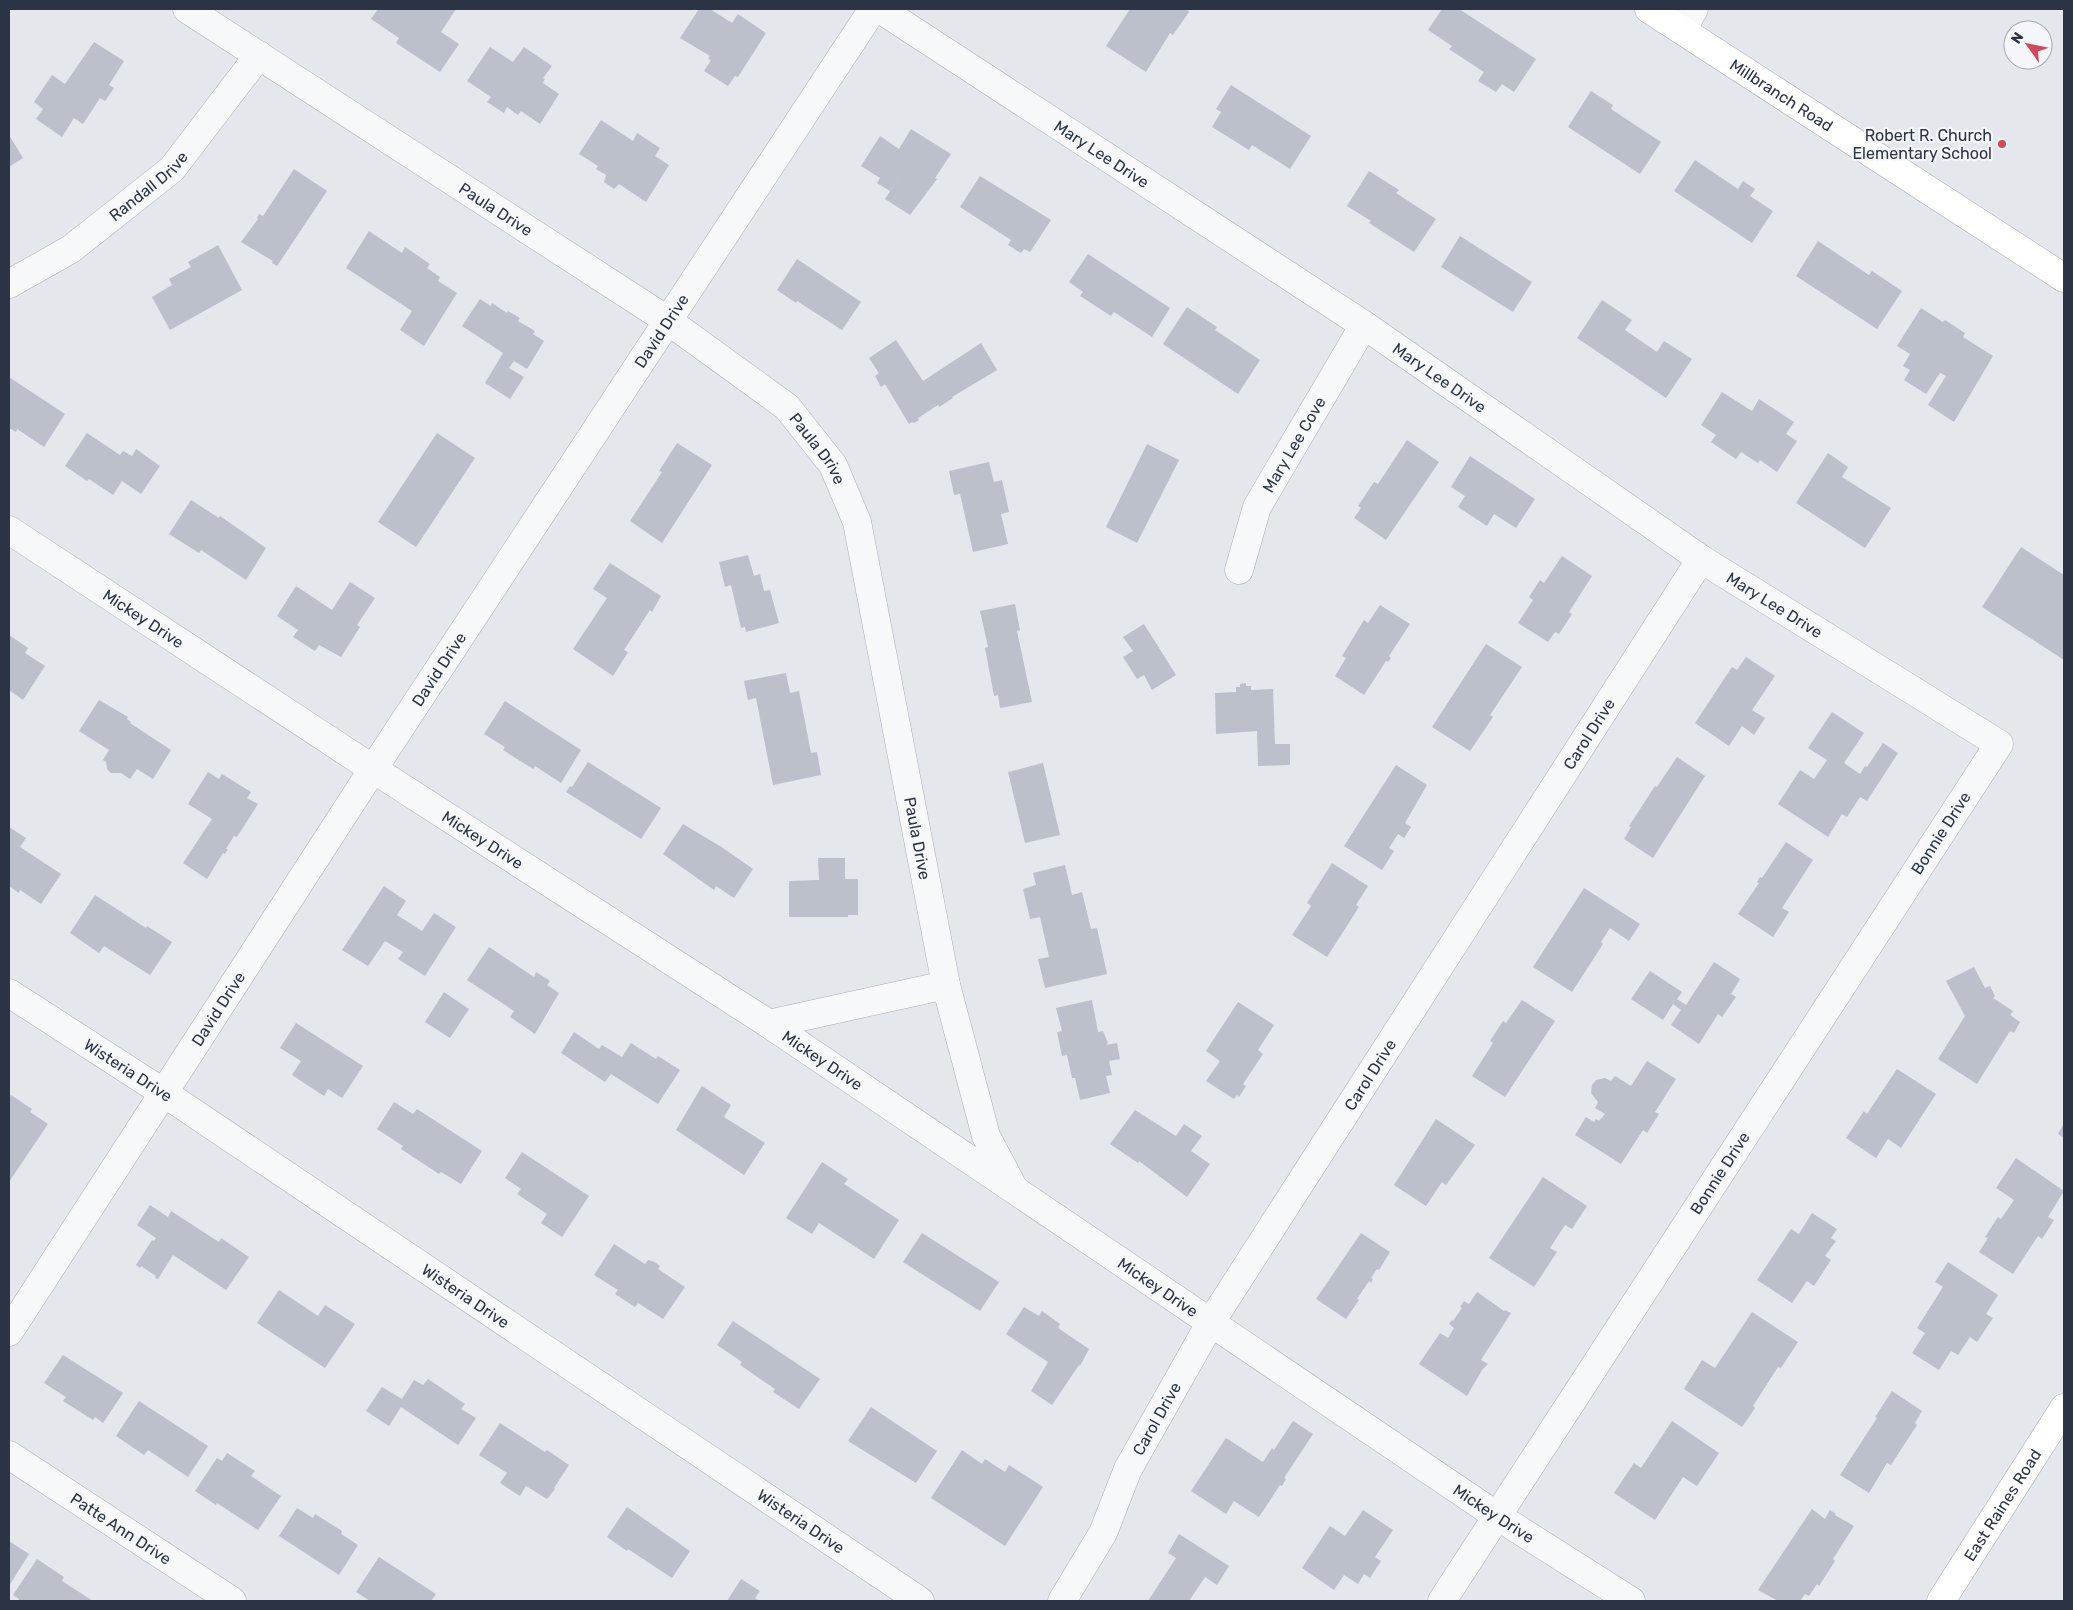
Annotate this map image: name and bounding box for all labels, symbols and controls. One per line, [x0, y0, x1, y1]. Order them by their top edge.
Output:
north arrow [2003, 20, 2053, 70]
text: N [2008, 29, 2027, 47]
street label: Millbranch Road [1727, 55, 1837, 135]
street label: Mary Lee Drive [1051, 116, 1153, 192]
place label: Robert R. Church Elementary School [1852, 126, 1992, 163]
marker: Robert R. Church Elementary School [1996, 138, 2008, 150]
street label: Randall Drive [105, 147, 192, 225]
street label: Paula Drive [456, 178, 536, 240]
street label: David Drive [630, 290, 692, 371]
street label: Mary Lee Drive [1389, 338, 1490, 416]
street label: Mary Lee Cove [1258, 393, 1329, 496]
street label: Paula Drive [786, 409, 849, 487]
street label: Mary Lee Drive [1723, 568, 1826, 642]
street label: Mickey Drive [100, 585, 188, 652]
street label: David Drive [408, 629, 470, 710]
street label: Carol Drive [1559, 695, 1619, 773]
street label: Bonnie Drive [1907, 788, 1975, 878]
street label: Paula Drive [901, 795, 935, 881]
street label: Mickey Drive [439, 807, 527, 873]
street label: David Drive [187, 968, 249, 1049]
street label: Mickey Drive [779, 1026, 866, 1094]
street label: Wisteria Drive [81, 1035, 176, 1105]
street label: Carol Drive [1340, 1035, 1400, 1114]
street label: Bonnie Drive [1686, 1128, 1754, 1218]
street label: Mickey Drive [1114, 1253, 1202, 1321]
street label: Wisteria Drive [418, 1260, 513, 1332]
street label: Carol Drive [1128, 1379, 1185, 1459]
street label: East Raines Road [1960, 1445, 2045, 1564]
street label: Mickey Drive [1450, 1480, 1538, 1547]
street label: Wisteria Drive [754, 1485, 848, 1557]
street label: Patte Ann Drive [67, 1489, 175, 1568]

